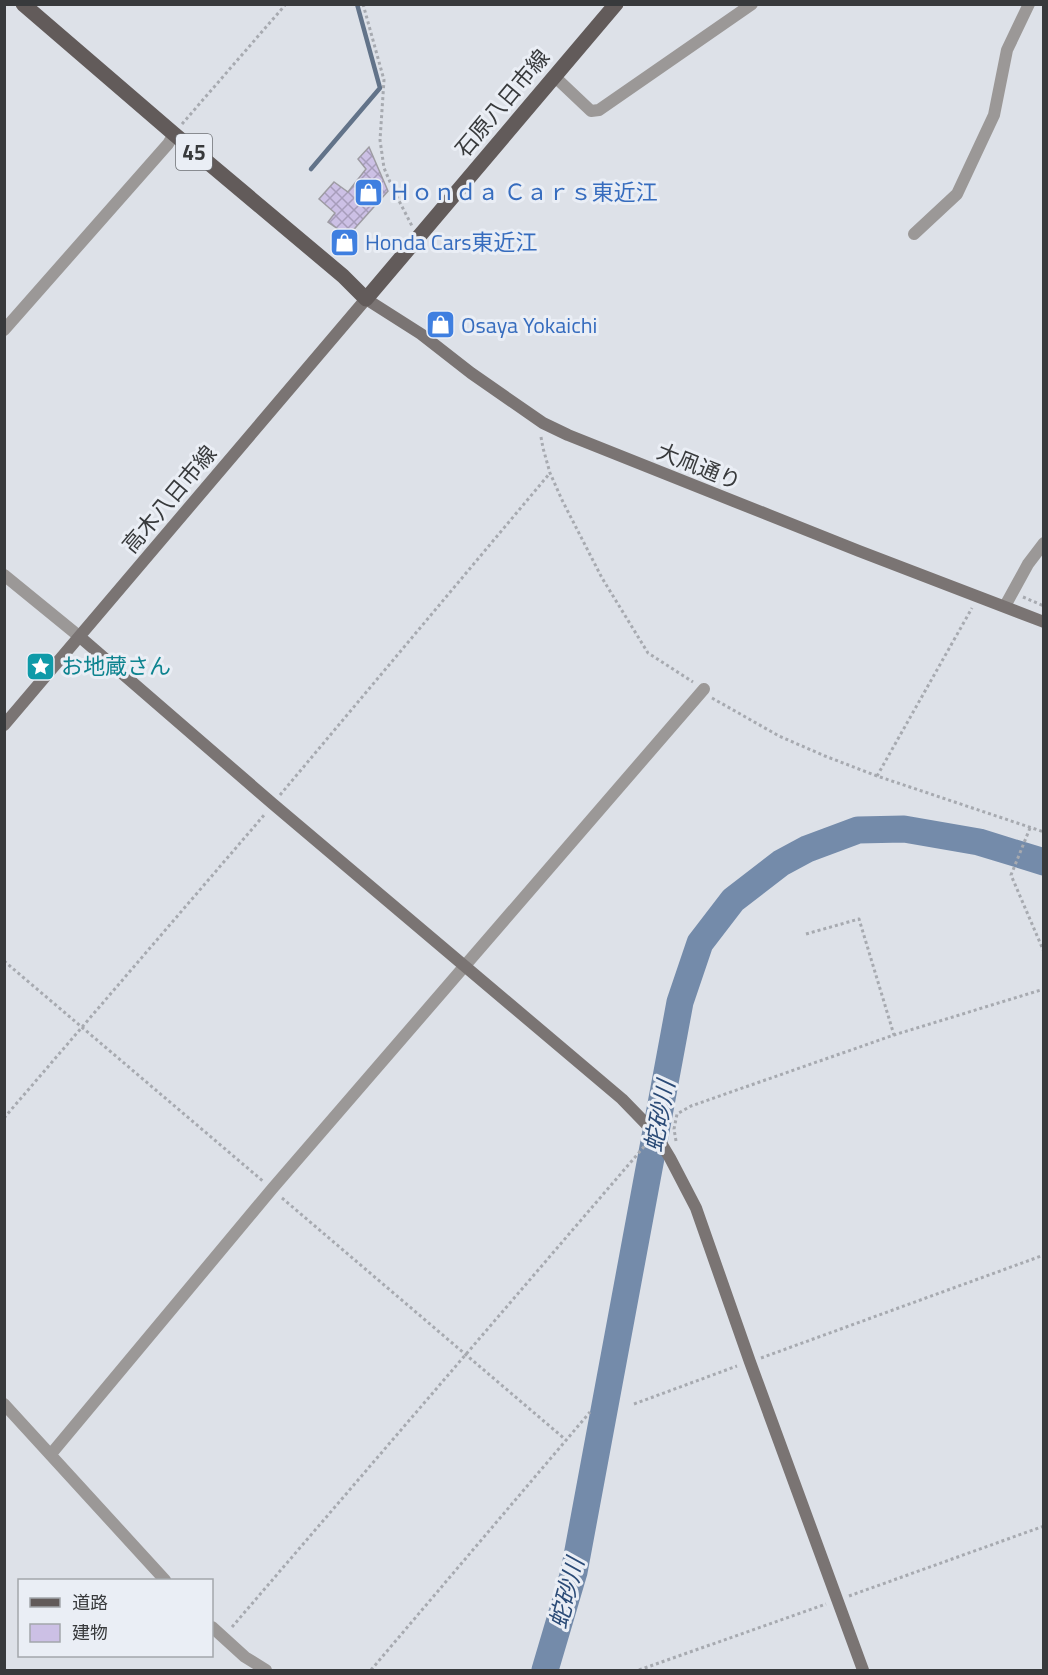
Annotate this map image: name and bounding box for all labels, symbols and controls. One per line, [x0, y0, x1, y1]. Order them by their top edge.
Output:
street label: 石原八日市線 [447, 42, 557, 164]
road number: 45 [176, 134, 212, 170]
place label: Ｈｏｎｄａ Ｃａｒｓ東近江 [389, 175, 658, 209]
shop icon: Ｈｏｎｄａ Ｃａｒｓ東近江 [352, 176, 384, 208]
place label: Honda Cars東近江 [365, 225, 538, 259]
shop icon: Honda Cars東近江 [328, 226, 360, 258]
place label: Osaya Yokaichi [461, 308, 597, 342]
shop icon: Osaya Yokaichi [424, 309, 456, 341]
street label: 大凧通り [652, 434, 746, 498]
street label: 高木八日市線 [114, 438, 224, 560]
place label: お地蔵さん [61, 649, 171, 683]
place icon: お地蔵さん [24, 650, 56, 682]
water label: 蛇砂川 [634, 1074, 684, 1155]
water label: 蛇砂川 [539, 1551, 593, 1632]
legend [18, 1579, 213, 1657]
text: 道路 [72, 1589, 108, 1616]
text: 建物 [72, 1619, 108, 1646]

